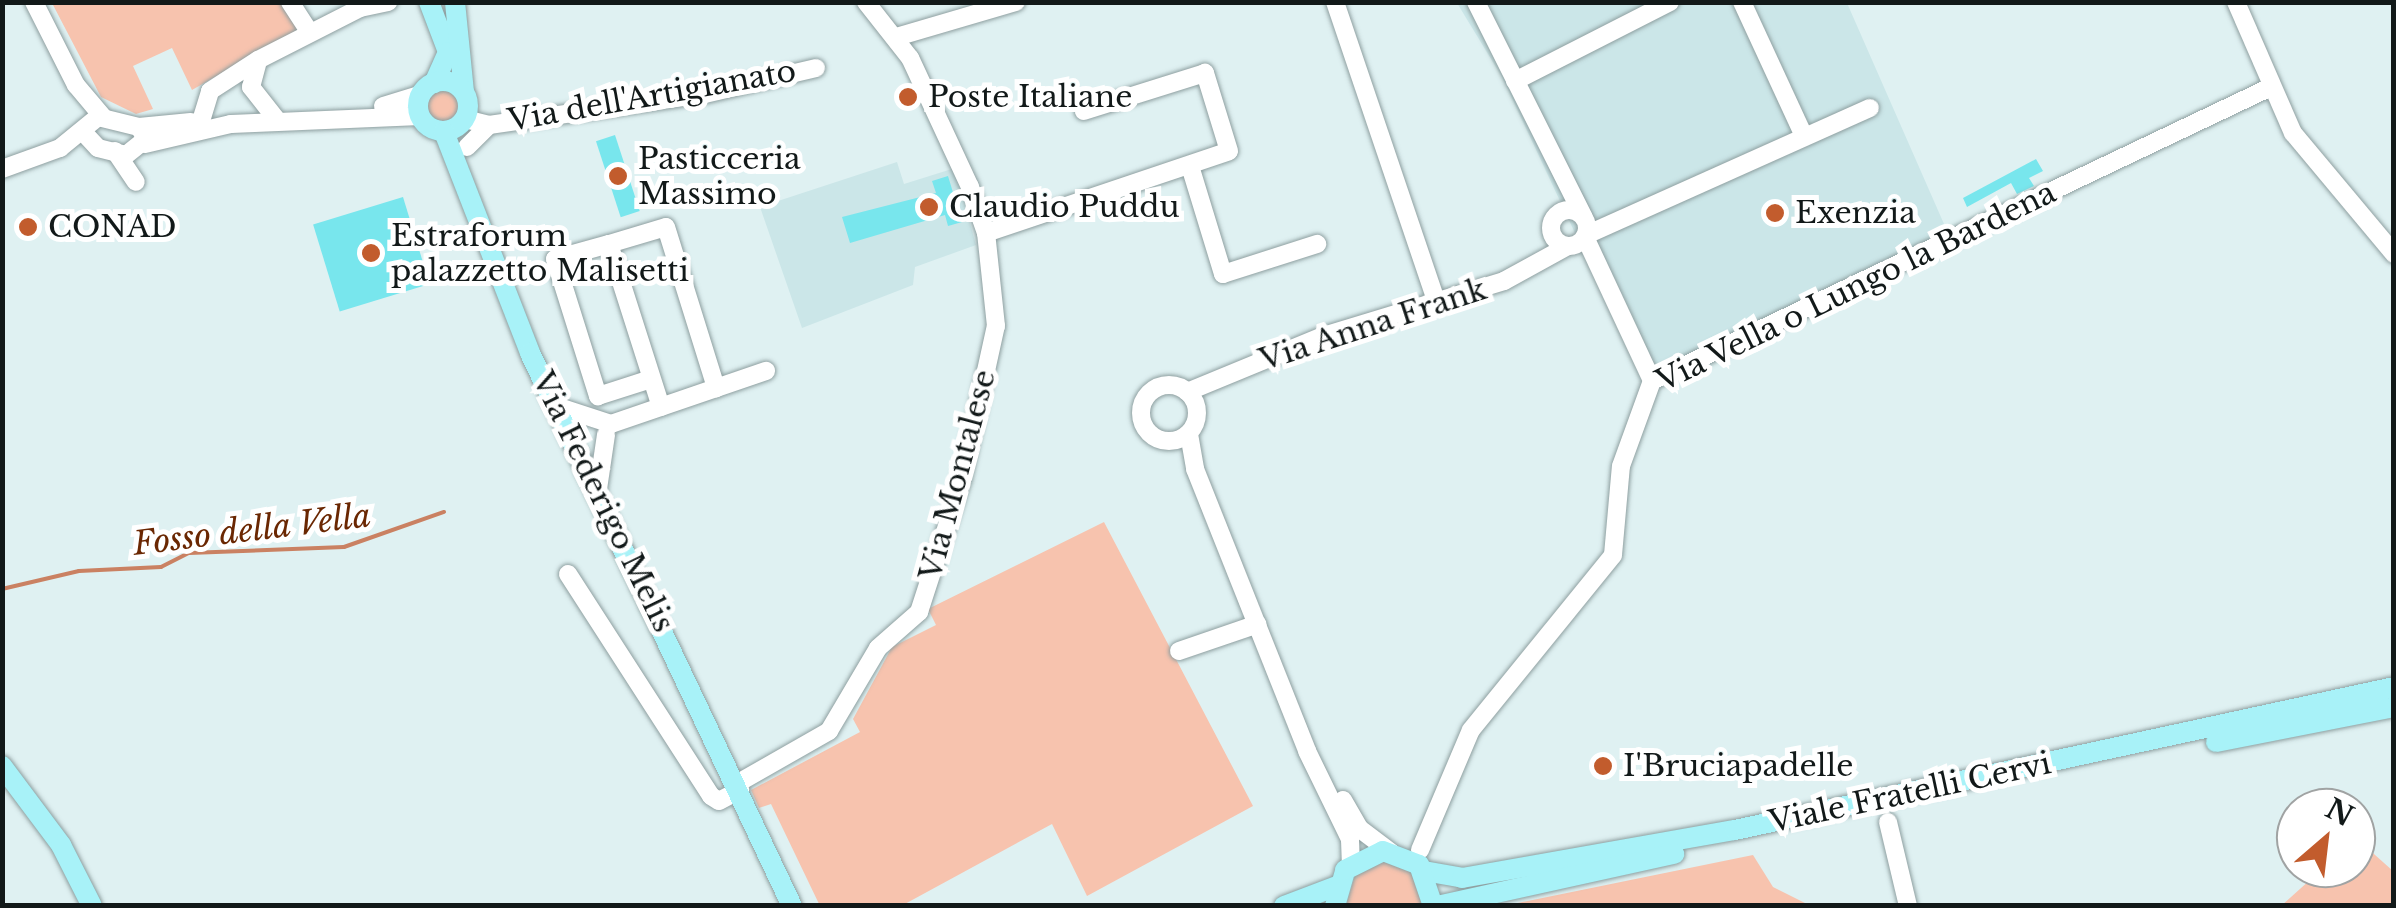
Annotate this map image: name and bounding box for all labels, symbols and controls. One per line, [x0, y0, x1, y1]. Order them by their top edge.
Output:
street label: Via dell'Artigianato [505, 53, 799, 139]
place label: Poste Italiane [928, 79, 1132, 115]
marker: Poste Italiane [897, 86, 919, 108]
place label: Pasticceria Massimo [638, 141, 801, 212]
marker: Pasticceria Massimo [607, 165, 629, 187]
street label: Via Vella o Lungo la Bardena [1650, 174, 2062, 400]
place label: Claudio Puddu [949, 189, 1180, 225]
place label: Exenzia [1795, 195, 1916, 231]
marker: Claudio Puddu [918, 196, 940, 218]
marker: Exenzia [1764, 202, 1786, 224]
place label: CONAD [48, 209, 176, 245]
marker: CONAD [17, 216, 39, 238]
place label: Estraforum palazzetto Malisetti [391, 218, 689, 288]
marker: Estraforum palazzetto Malisetti [360, 242, 382, 264]
street label: Via Anna Frank [1254, 271, 1492, 379]
street label: Via Federigo Melis [524, 366, 682, 638]
street label: Via Montalese [913, 366, 1003, 584]
water label: Fosso della Vella [130, 496, 374, 564]
street label: Viale Fratelli Cervi [1766, 746, 2054, 840]
place label: I'Bruciapadelle [1623, 748, 1853, 784]
marker: I'Bruciapadelle [1592, 755, 1614, 777]
north arrow [2276, 788, 2376, 888]
text: N [2320, 791, 2359, 834]

